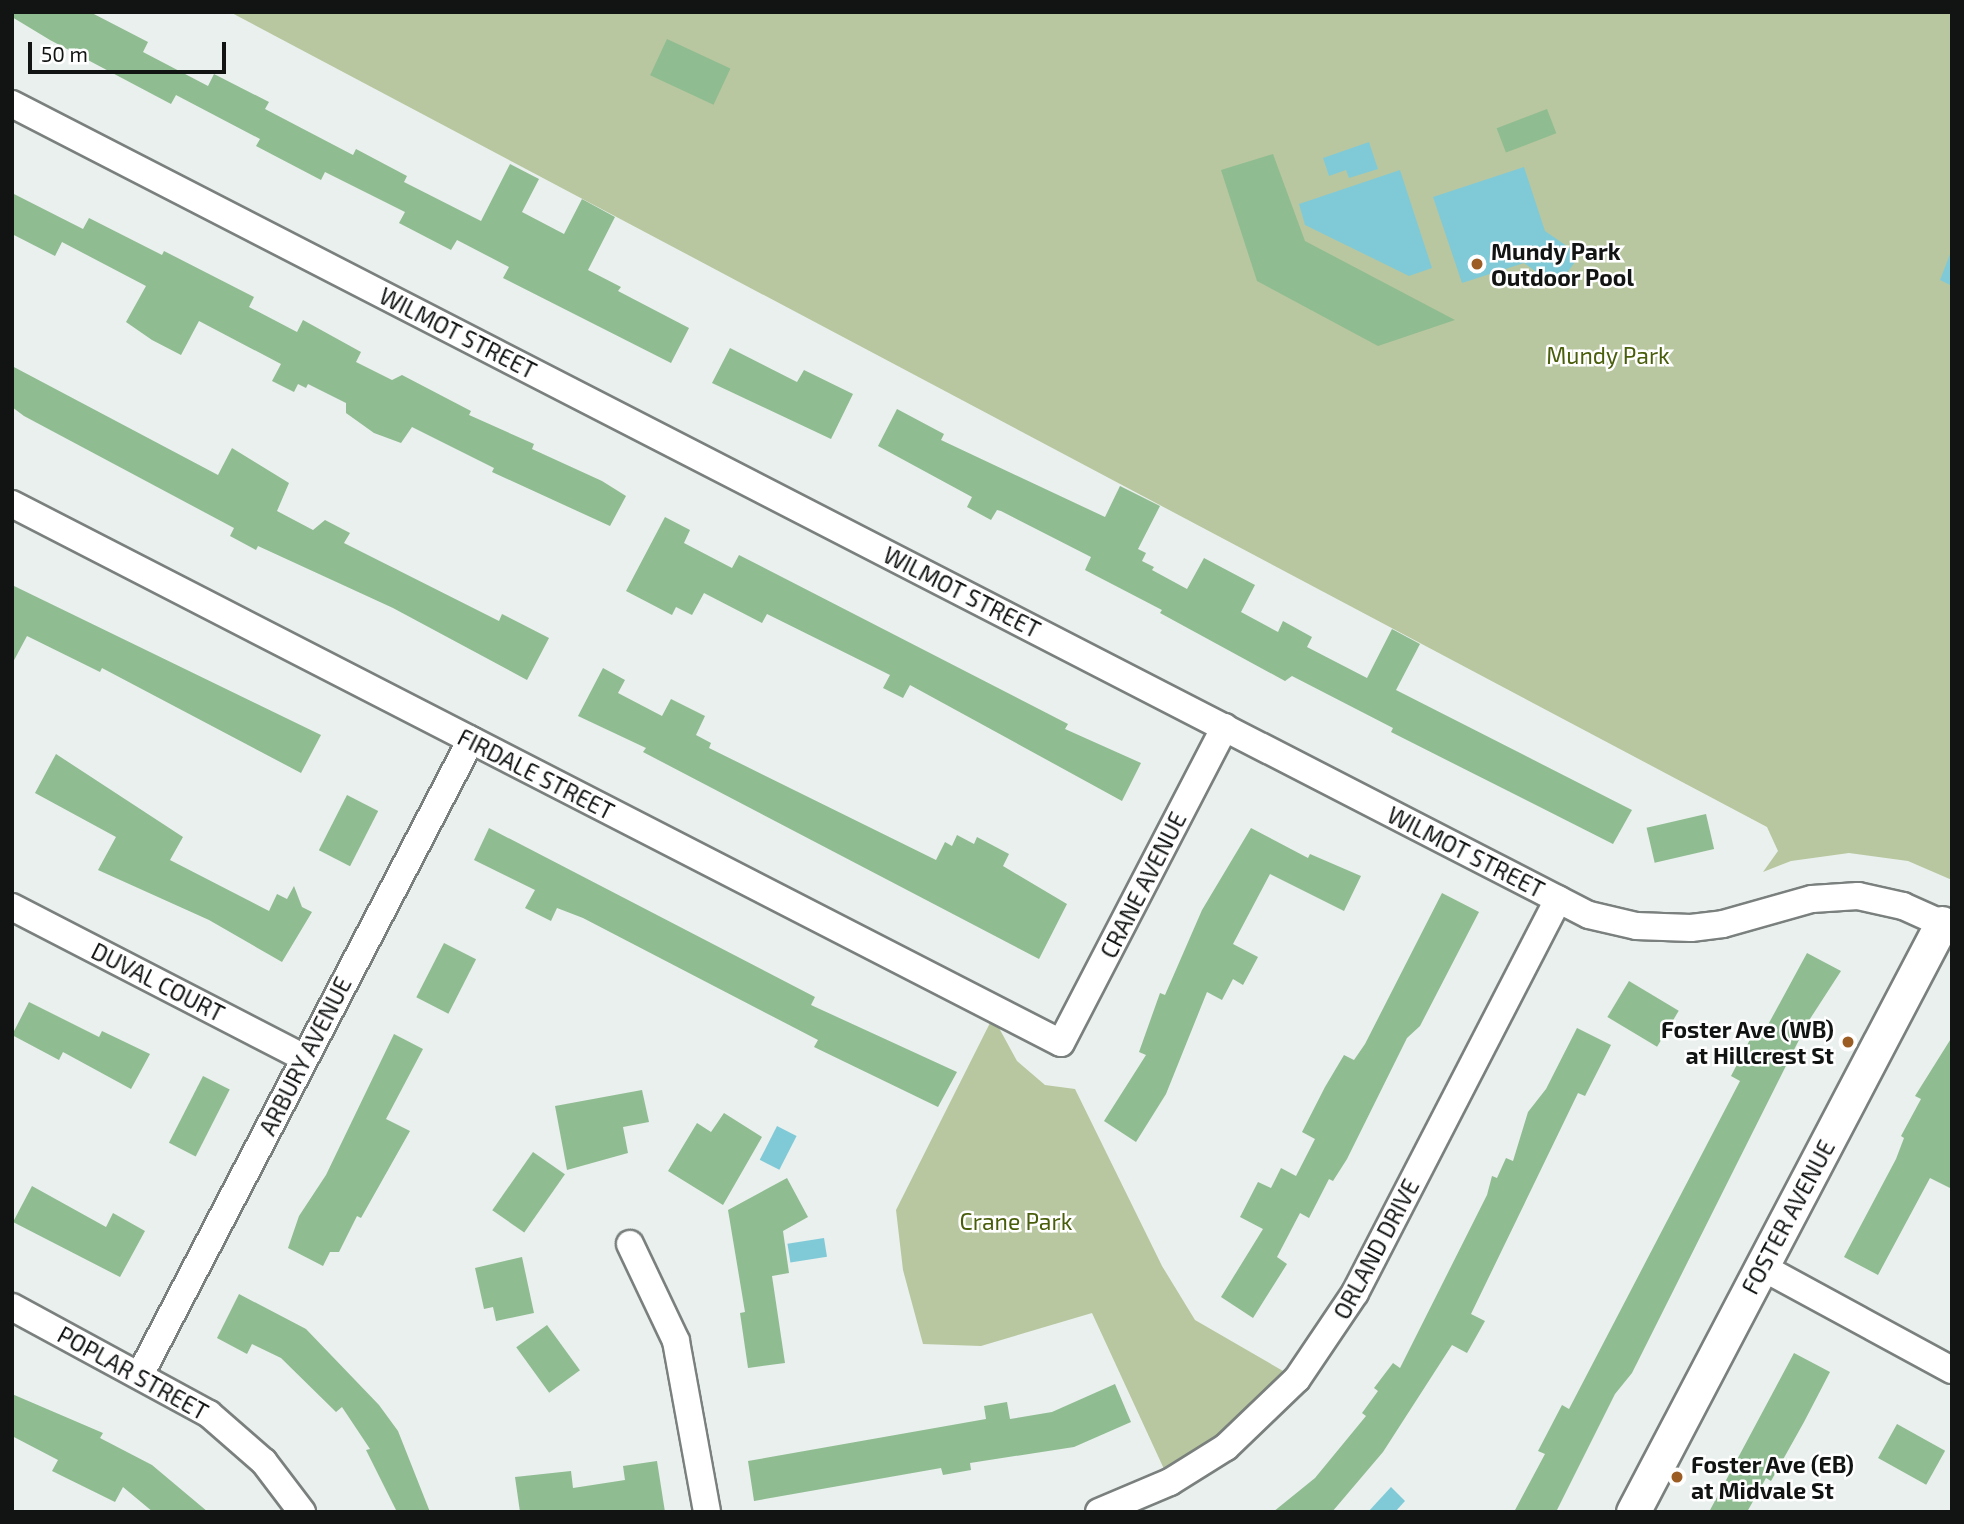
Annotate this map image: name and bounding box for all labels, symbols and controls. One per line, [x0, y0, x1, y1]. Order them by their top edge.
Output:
scale bar [32, 28, 229, 72]
text: 50 m [41, 41, 88, 66]
place label: Mundy Park Outdoor Pool [1491, 237, 1634, 291]
marker: Mundy Park Outdoor Pool [1469, 256, 1485, 272]
street label: WILMOT STREET [375, 281, 541, 385]
park label: Mundy Park [1546, 341, 1670, 369]
street label: WILMOT STREET [879, 540, 1045, 644]
street label: FIRDALE STREET [453, 723, 619, 825]
street label: WILMOT STREET [1383, 800, 1549, 904]
street label: CRANE AVENUE [1094, 807, 1192, 963]
street label: DUVAL COURT [87, 937, 229, 1027]
street label: ARBURY AVENUE [253, 972, 357, 1140]
place label: Foster Ave (WB) at Hillcrest St [1660, 1015, 1834, 1069]
marker: Foster Ave (WB) at Hillcrest St [1840, 1034, 1856, 1050]
street label: FOSTER AVENUE [1736, 1135, 1840, 1299]
street label: ORLAND DRIVE [1327, 1174, 1425, 1324]
park label: Crane Park [960, 1207, 1072, 1235]
street label: POPLAR STREET [53, 1320, 213, 1426]
place label: Foster Ave (EB) at Midvale St [1691, 1450, 1855, 1504]
marker: Foster Ave (EB) at Midvale St [1669, 1469, 1685, 1485]

